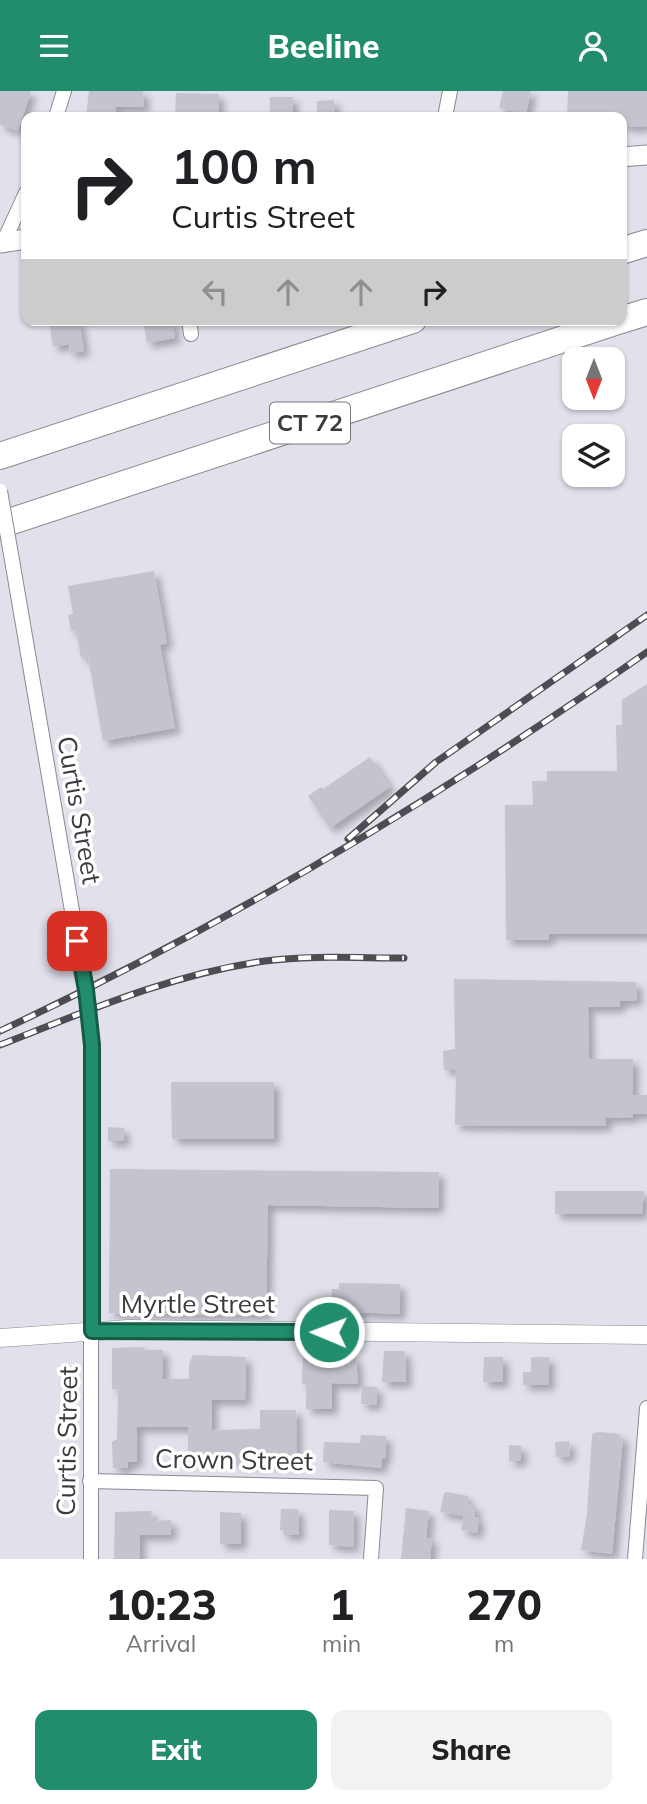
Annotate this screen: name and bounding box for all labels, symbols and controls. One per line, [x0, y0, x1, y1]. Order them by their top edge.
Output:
text: Beeline [267, 26, 380, 66]
icon: menu [35, 27, 73, 65]
icon: person [574, 27, 612, 65]
text: 100 m [171, 135, 317, 196]
icon: right [56, 140, 147, 231]
text: Curtis Street [171, 196, 355, 236]
icon: left [196, 273, 234, 311]
icon: ahead [269, 273, 307, 311]
icon: ahead [342, 273, 380, 311]
icon: right [415, 273, 453, 311]
north arrow [562, 347, 625, 409]
map controls [562, 347, 625, 487]
road number: CT 72 [270, 403, 350, 443]
button: layers [562, 424, 625, 487]
street label: Curtis Street [50, 733, 109, 886]
pin [47, 911, 107, 971]
icon: arrive [58, 922, 96, 960]
street label: Myrtle Street [121, 1287, 275, 1320]
position arrow [292, 1295, 366, 1369]
street label: Curtis Street [49, 1366, 84, 1516]
street label: Crown Street [155, 1442, 313, 1477]
text: 10:23 [105, 1578, 217, 1631]
text: 1 [329, 1578, 354, 1631]
text: 270 [466, 1578, 542, 1631]
text: Arrival [126, 1629, 196, 1658]
text: min [322, 1629, 361, 1658]
text: m [494, 1629, 514, 1658]
button: Exit [35, 1710, 317, 1790]
button: Share [331, 1710, 612, 1790]

